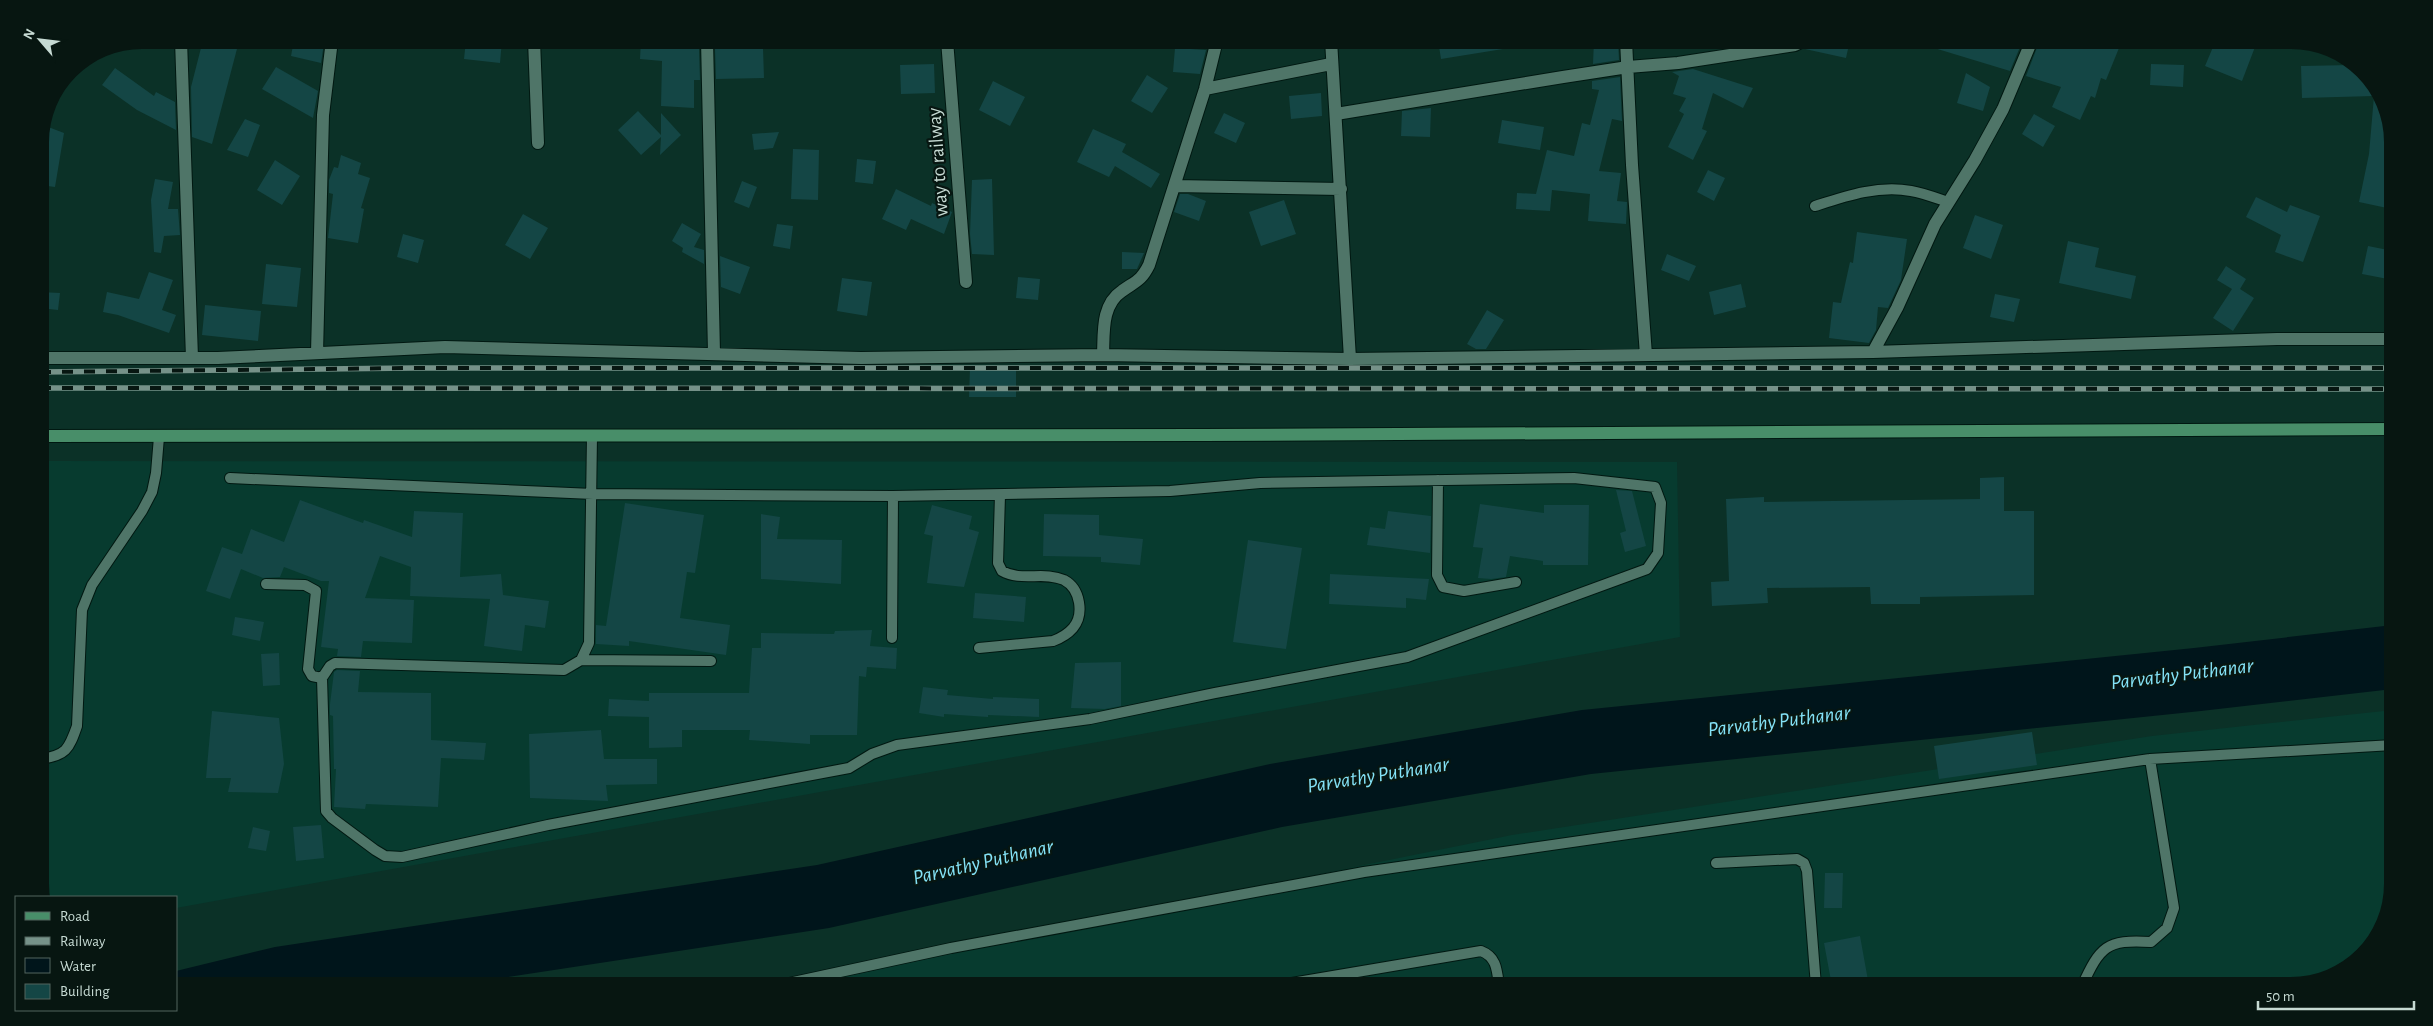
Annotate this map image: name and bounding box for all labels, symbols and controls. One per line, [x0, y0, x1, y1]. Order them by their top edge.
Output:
north arrow [15, 15, 65, 65]
text: N [21, 27, 38, 42]
street label: way to railway [924, 106, 952, 217]
water label: Parvathy Puthanar [2110, 655, 2256, 693]
water label: Parvathy Puthanar [1707, 702, 1853, 740]
water label: Parvathy Puthanar [1306, 753, 1452, 797]
water label: Parvathy Puthanar [911, 835, 1056, 888]
legend [15, 896, 178, 1011]
text: Road [60, 909, 90, 924]
text: Railway [60, 934, 106, 949]
text: Water [60, 959, 96, 974]
scale bar [2258, 978, 2414, 1010]
text: Building [60, 984, 110, 999]
text: 50 m [2266, 989, 2295, 1004]

